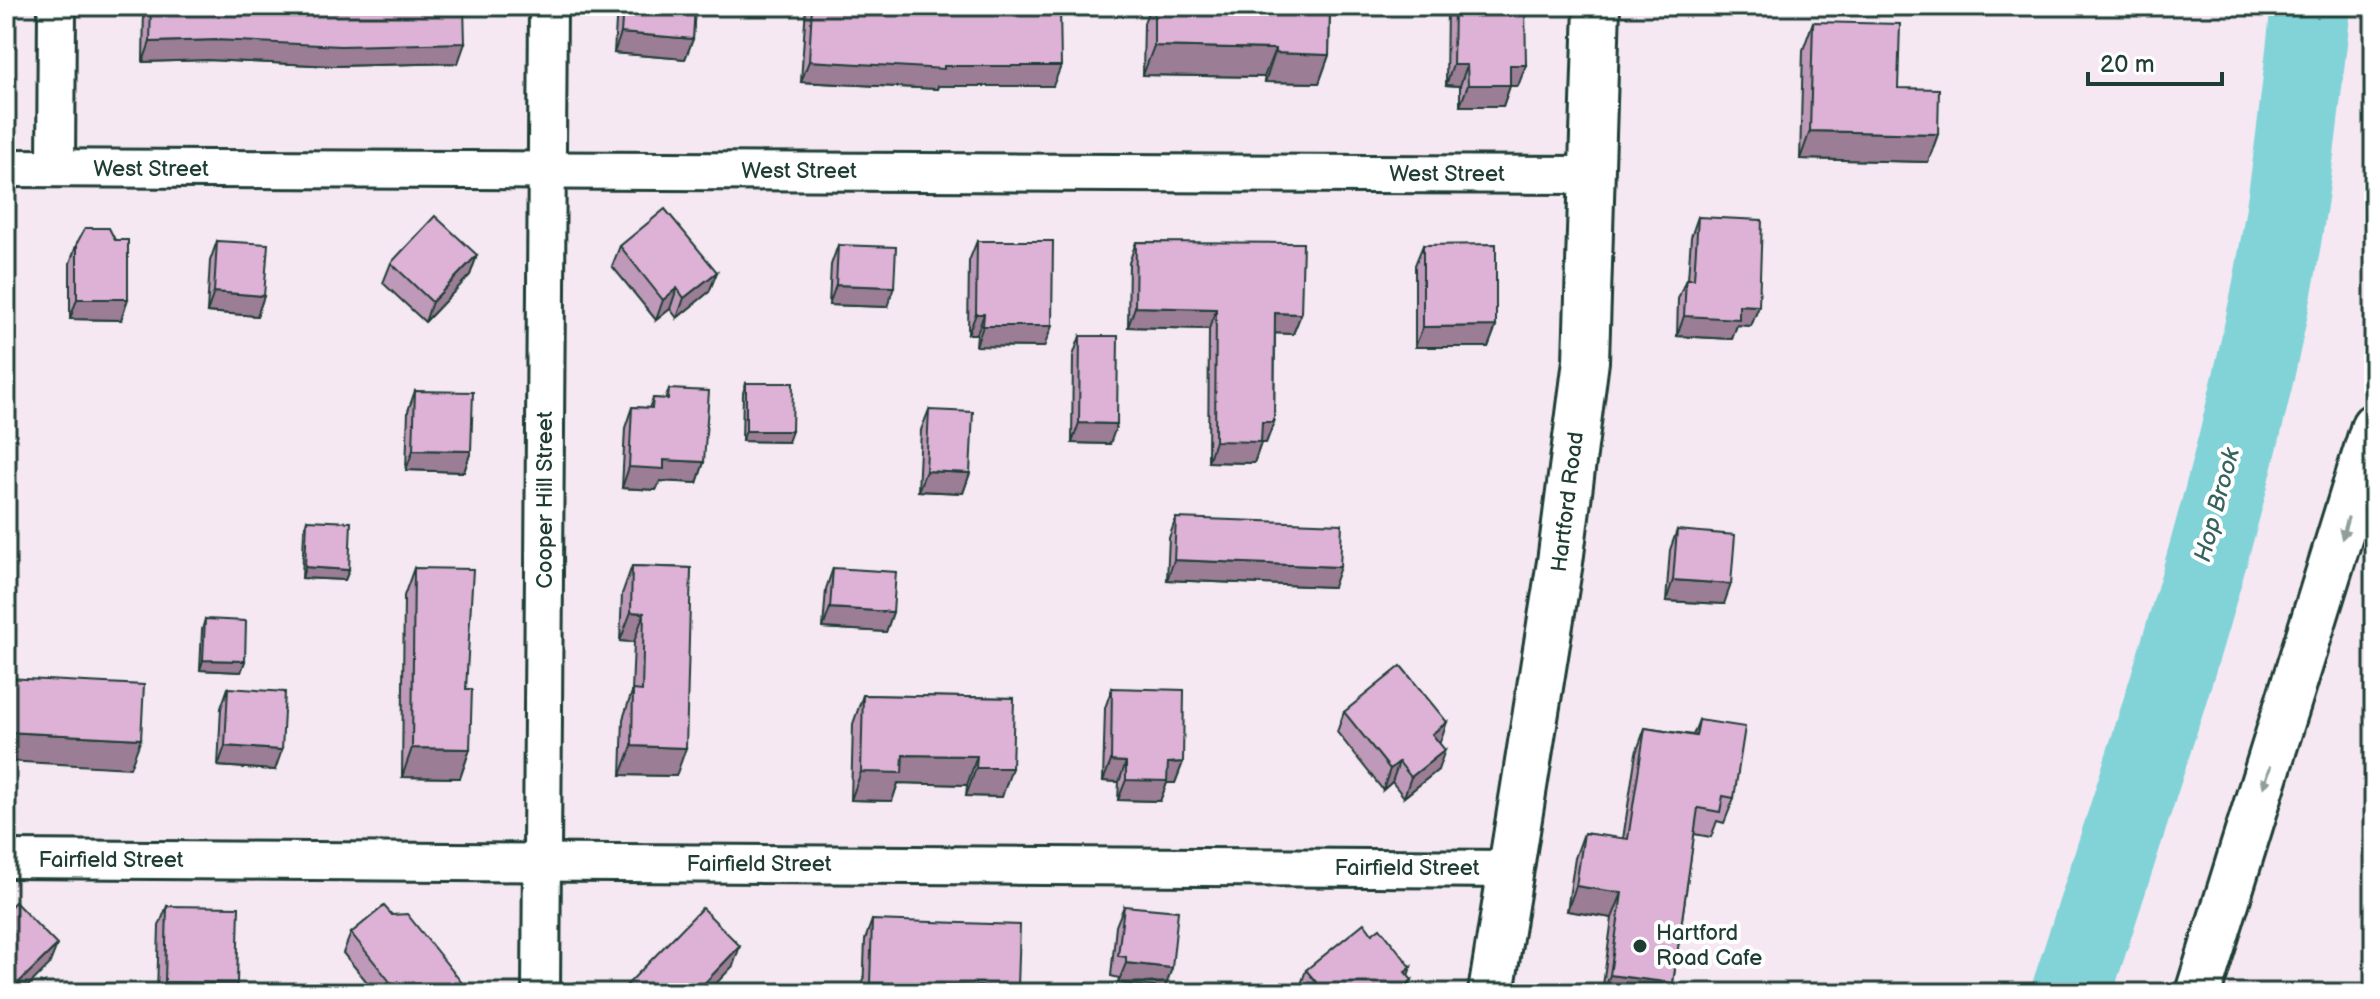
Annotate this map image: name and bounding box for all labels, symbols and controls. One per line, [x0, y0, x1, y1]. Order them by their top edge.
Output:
scale bar [2088, 36, 2222, 86]
text: 20 m [2100, 50, 2155, 79]
street label: West Street [93, 156, 209, 183]
street label: West Street [741, 158, 857, 185]
street label: West Street [1389, 161, 1505, 188]
street label: Cooper Hill Street [532, 411, 559, 589]
street label: Hartford Road [1546, 430, 1590, 574]
water label: Hop Brook [2188, 444, 2246, 565]
one-way arrow [2338, 516, 2350, 541]
one-way arrow [2261, 765, 2273, 789]
street label: Fairfield Street [38, 847, 184, 874]
street label: Fairfield Street [686, 851, 832, 878]
street label: Fairfield Street [1334, 855, 1480, 882]
place label: Hartford Road Cafe [1656, 920, 1762, 972]
marker: Hartford Road Cafe [1631, 937, 1649, 955]

